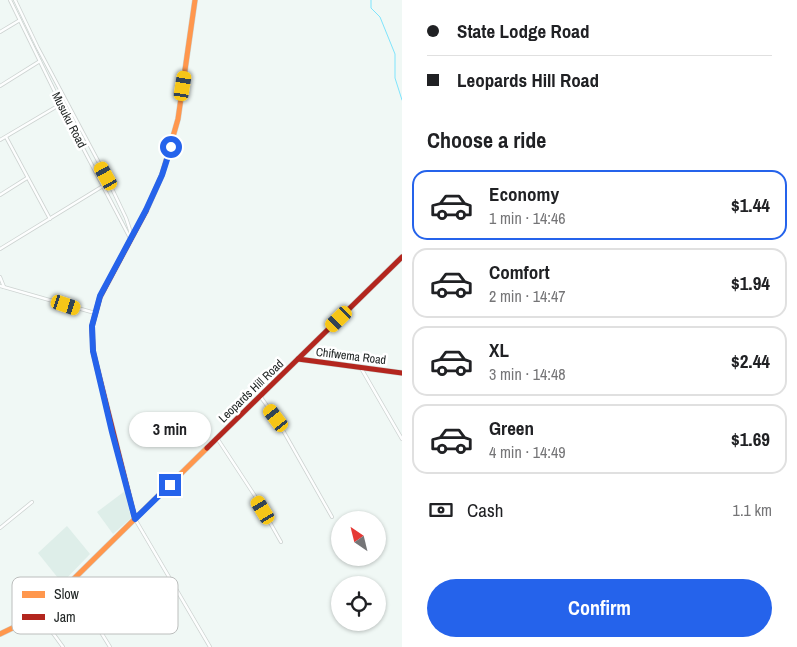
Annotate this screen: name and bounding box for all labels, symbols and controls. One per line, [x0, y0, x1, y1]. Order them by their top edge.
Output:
text: State Lodge Road [457, 18, 589, 44]
text: Leopards Hill Road [457, 67, 599, 93]
car [173, 70, 192, 102]
street label: Musuku Road [48, 89, 90, 151]
text: Choose a ride [427, 125, 546, 155]
route start [160, 136, 182, 158]
car [92, 159, 119, 193]
text: Economy [489, 181, 559, 207]
icon: car [429, 183, 474, 228]
text: $1.44 [731, 192, 770, 218]
text: 1 min · 14:46 [489, 207, 566, 229]
text: Comfort [489, 259, 550, 285]
icon: car [429, 261, 474, 306]
text: $1.94 [731, 270, 770, 296]
text: 2 min · 14:47 [489, 285, 566, 307]
car [49, 293, 82, 317]
car [322, 303, 355, 335]
text: XL [489, 337, 509, 363]
icon: car [429, 339, 474, 384]
street label: Chifwema Road [315, 344, 387, 368]
text: $2.44 [731, 348, 770, 374]
street label: Leopards Hill Road [215, 356, 287, 426]
text: 3 min · 14:48 [489, 363, 566, 385]
car [260, 402, 291, 434]
callout: 3 min [129, 412, 211, 448]
text: Green [489, 415, 534, 441]
icon: car [429, 417, 474, 462]
text: 3 min [153, 418, 187, 440]
text: $1.69 [731, 426, 770, 452]
text: 4 min · 14:49 [489, 441, 566, 463]
route end [159, 474, 181, 496]
car [248, 493, 277, 527]
icon: cash [427, 496, 455, 524]
text: Cash [467, 497, 503, 523]
text: 1.1 km [733, 499, 772, 521]
north arrow [331, 511, 386, 566]
map controls [331, 511, 386, 631]
button: locate [331, 576, 386, 631]
legend [12, 577, 178, 634]
button: Confirm [427, 579, 772, 637]
text: Slow [54, 585, 80, 603]
text: Jam [54, 608, 76, 626]

